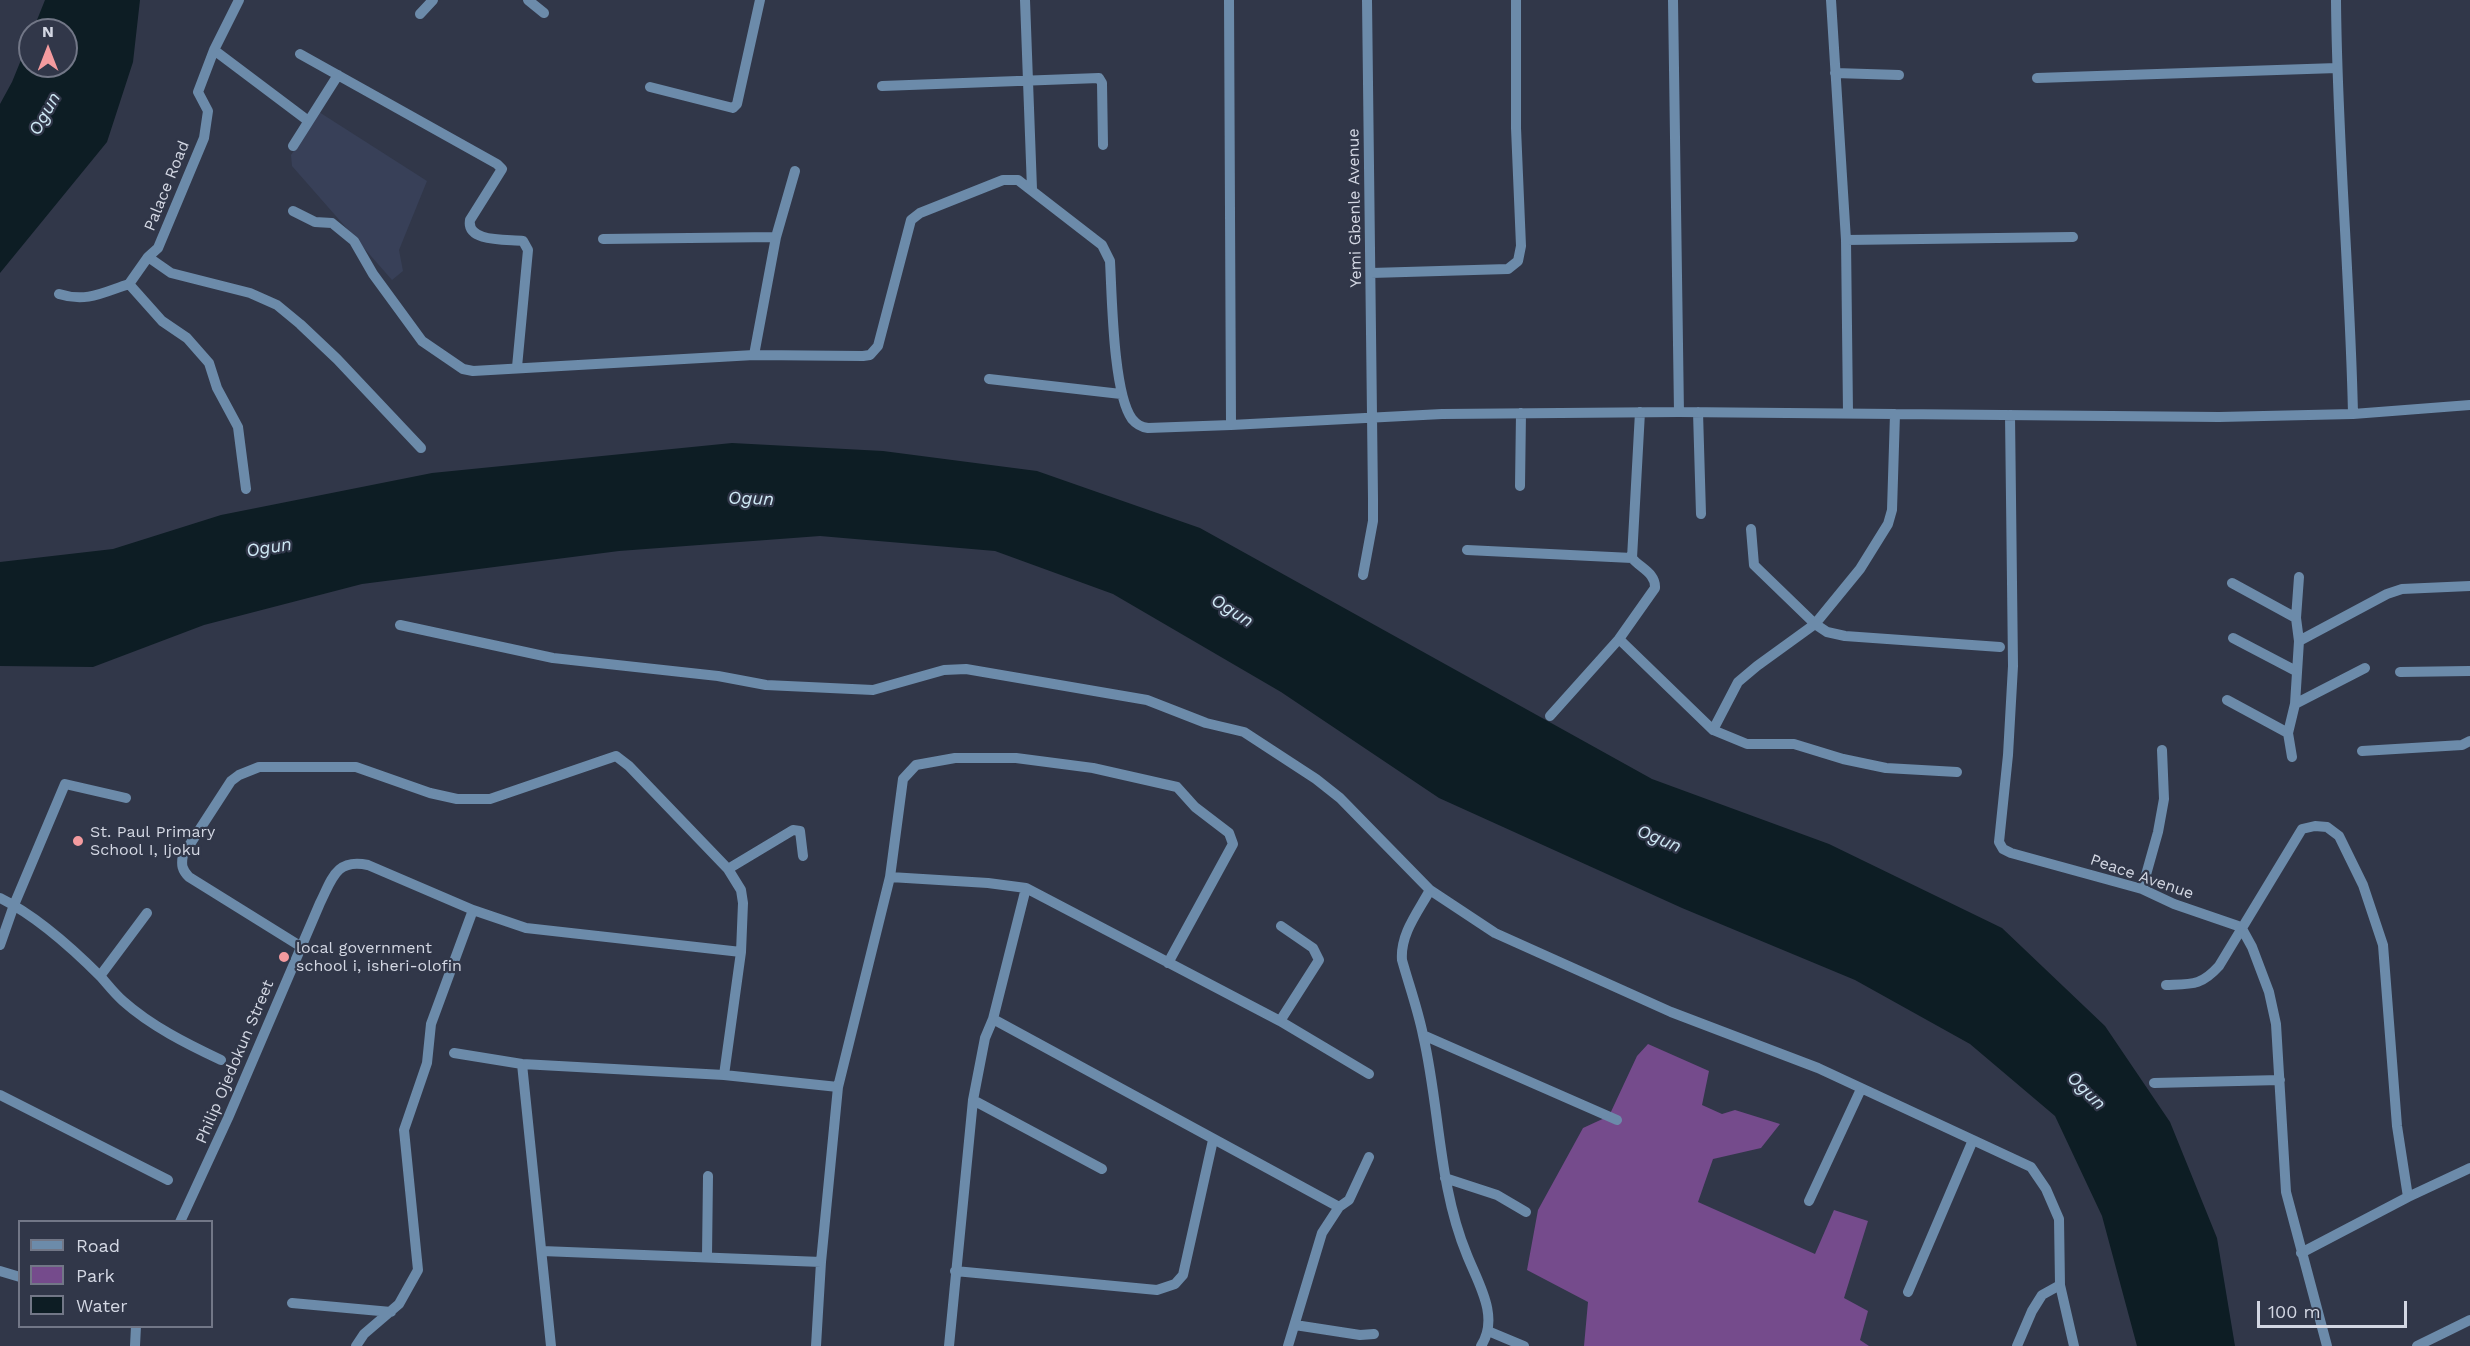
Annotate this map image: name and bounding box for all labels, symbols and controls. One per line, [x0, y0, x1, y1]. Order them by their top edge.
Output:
north arrow [18, 18, 78, 78]
text: N [42, 22, 54, 41]
water label: Ogun [24, 89, 66, 139]
street label: Yemi Gbenle Avenue [1344, 128, 1366, 288]
street label: Palace Road [140, 138, 194, 234]
water label: Ogun [728, 487, 774, 511]
water label: Ogun [245, 534, 293, 562]
water label: Ogun [1207, 590, 1257, 632]
water label: Ogun [1634, 820, 1684, 858]
place label: St. Paul Primary School I, Ijoku [90, 822, 215, 860]
marker: St. Paul Primary School I, Ijoku [71, 834, 85, 848]
street label: Peace Avenue [2088, 850, 2196, 904]
place label: local government school i, isheri-olofin [296, 938, 462, 976]
marker: local government school i, isheri-olofin [277, 950, 291, 964]
street label: Philip Ojedokun Street [192, 977, 278, 1147]
water label: Ogun [2062, 1067, 2110, 1115]
legend [18, 1220, 213, 1328]
text: Road [76, 1235, 120, 1256]
text: Park [76, 1265, 115, 1286]
scale bar [2260, 1289, 2410, 1327]
text: Water [76, 1295, 128, 1316]
text: 100 m [2268, 1301, 2321, 1322]

